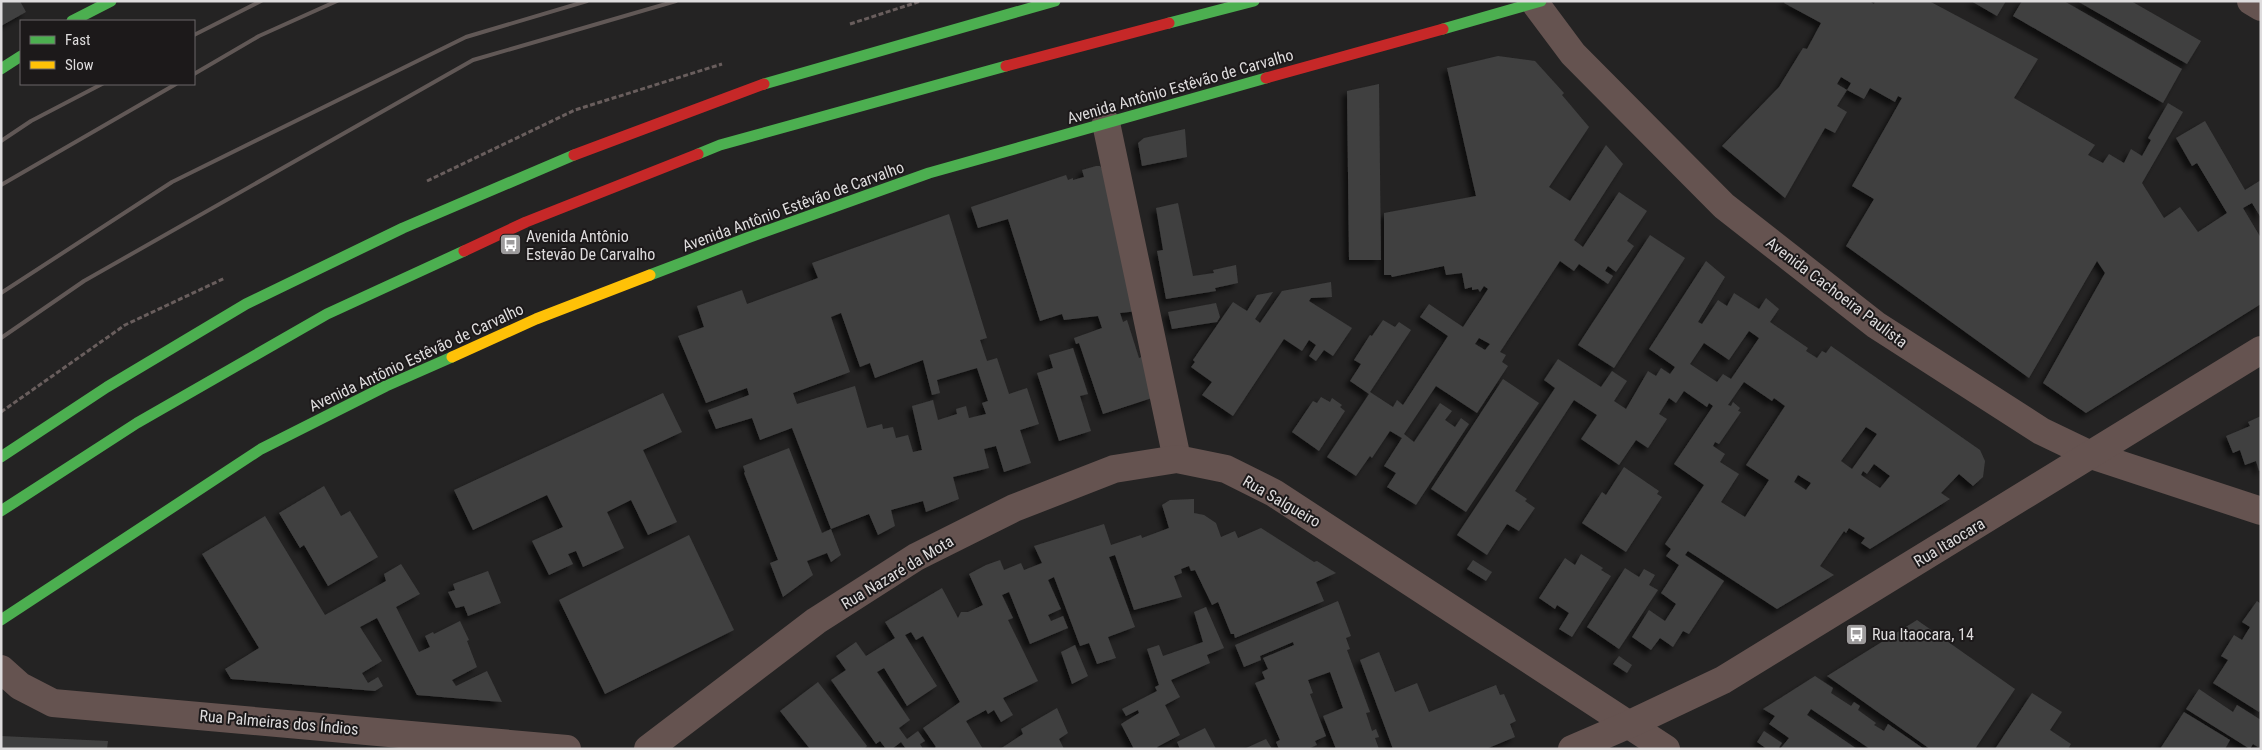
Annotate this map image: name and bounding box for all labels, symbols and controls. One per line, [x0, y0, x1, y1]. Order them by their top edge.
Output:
legend [20, 20, 195, 85]
text: Fast [65, 31, 90, 49]
street label: Avenida Antônio Estêvão de Carvalho [1065, 45, 1296, 128]
text: Slow [65, 56, 94, 74]
street label: Avenida Antônio Estêvão de Carvalho [680, 157, 907, 256]
place label: Avenida Antônio Estevão De Carvalho [526, 227, 655, 264]
bus stop icon: Avenida Antônio Estevão De Carvalho [498, 233, 522, 257]
street label: Avenida Cachoeira Paulista [1762, 233, 1911, 352]
street label: Avenida Antônio Estêvão de Carvalho [306, 299, 527, 416]
street label: Rua Salgueiro [1239, 472, 1324, 531]
street label: Rua Itaocara [1910, 514, 1988, 571]
street label: Rua Nazaré da Mota [838, 531, 957, 613]
bus stop icon: Rua Itaocara, 14 [1844, 622, 1868, 646]
place label: Rua Itaocara, 14 [1872, 625, 1974, 644]
street label: Rua Palmeiras dos Índios [199, 706, 359, 739]

